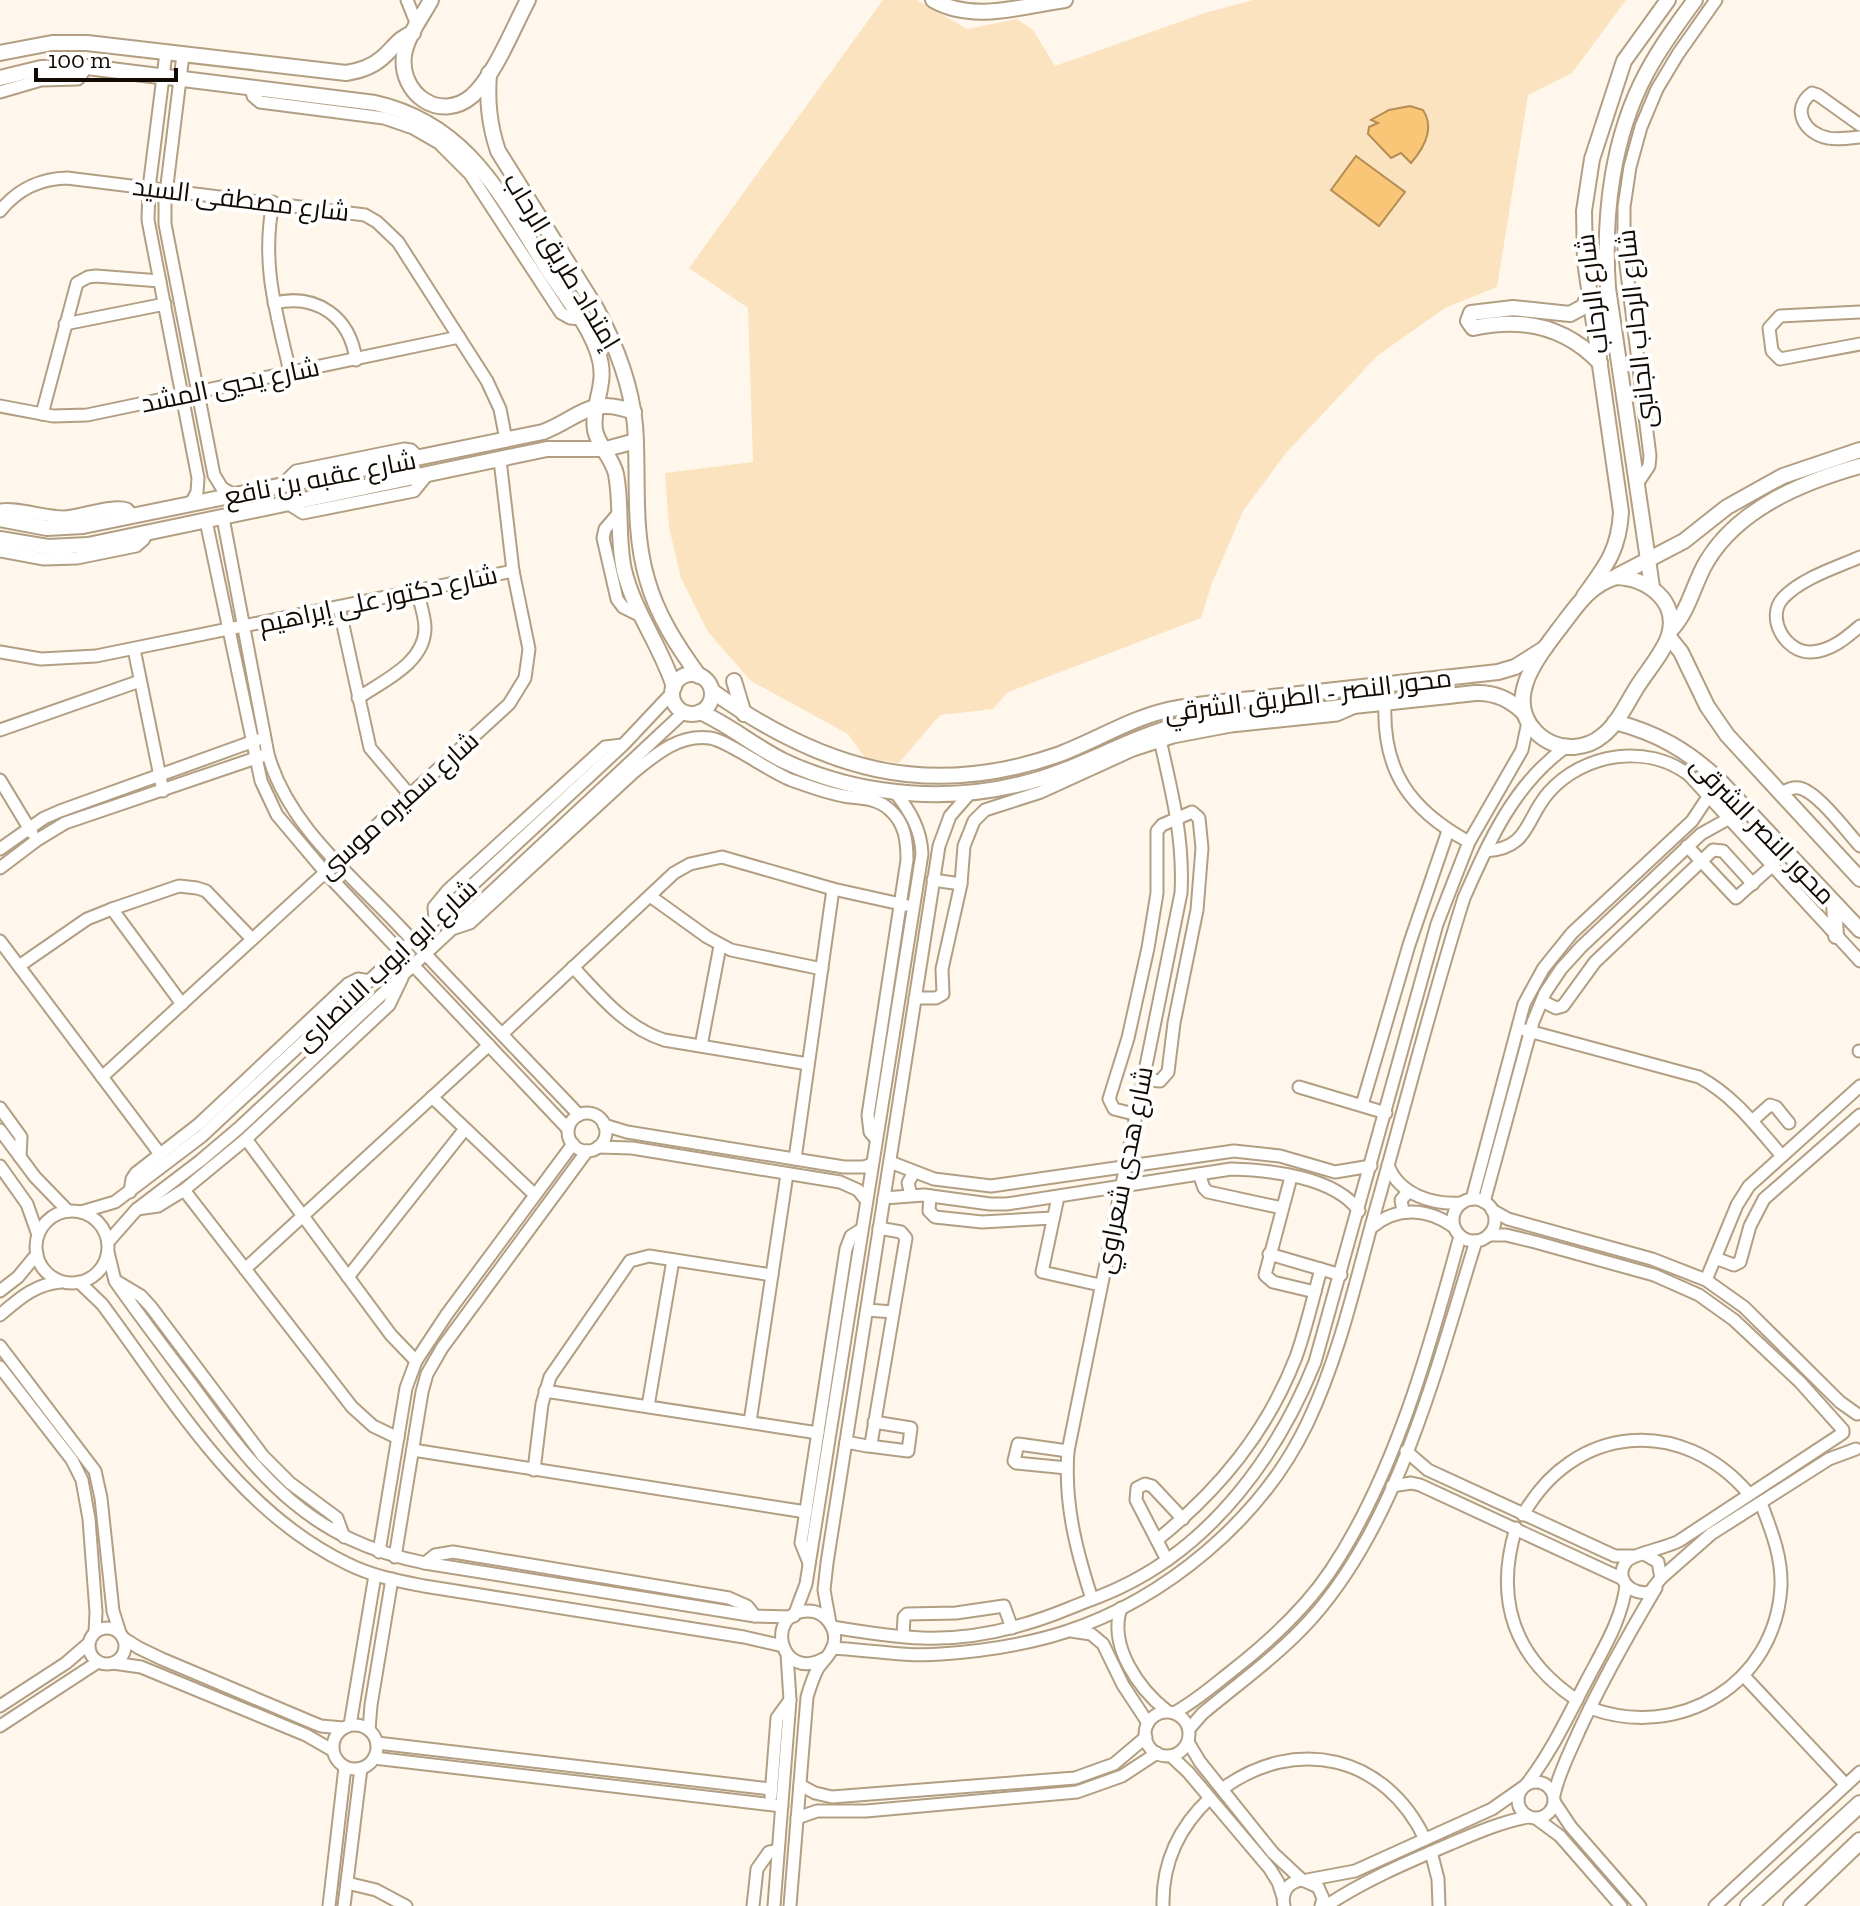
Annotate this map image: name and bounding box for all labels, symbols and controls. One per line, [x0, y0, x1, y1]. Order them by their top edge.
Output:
scale bar [36, 32, 176, 82]
text: 100 m [48, 45, 111, 74]
street label: إمتداد طريق الرحاب [496, 167, 627, 356]
street label: شارع مصطفى السيد [131, 170, 351, 229]
street label: شارع الرحاب الجانبى [1610, 228, 1663, 430]
street label: شارع الرحاب [1569, 232, 1616, 356]
street label: شارع يحيي المشد [138, 350, 322, 421]
street label: شارع عقبه بن نافع [221, 444, 419, 513]
street label: شارع دكتور على إبراهيم [256, 558, 501, 642]
street label: محور النصر - الطريق الشرقي [1163, 662, 1454, 733]
street label: شارع سميره موسى [311, 724, 486, 886]
street label: محور النصر الشرقى [1684, 749, 1842, 911]
street label: شارع ابو ايوب الانصارى [288, 872, 484, 1058]
street label: شارع هدى شعراوي [1088, 1064, 1164, 1277]

